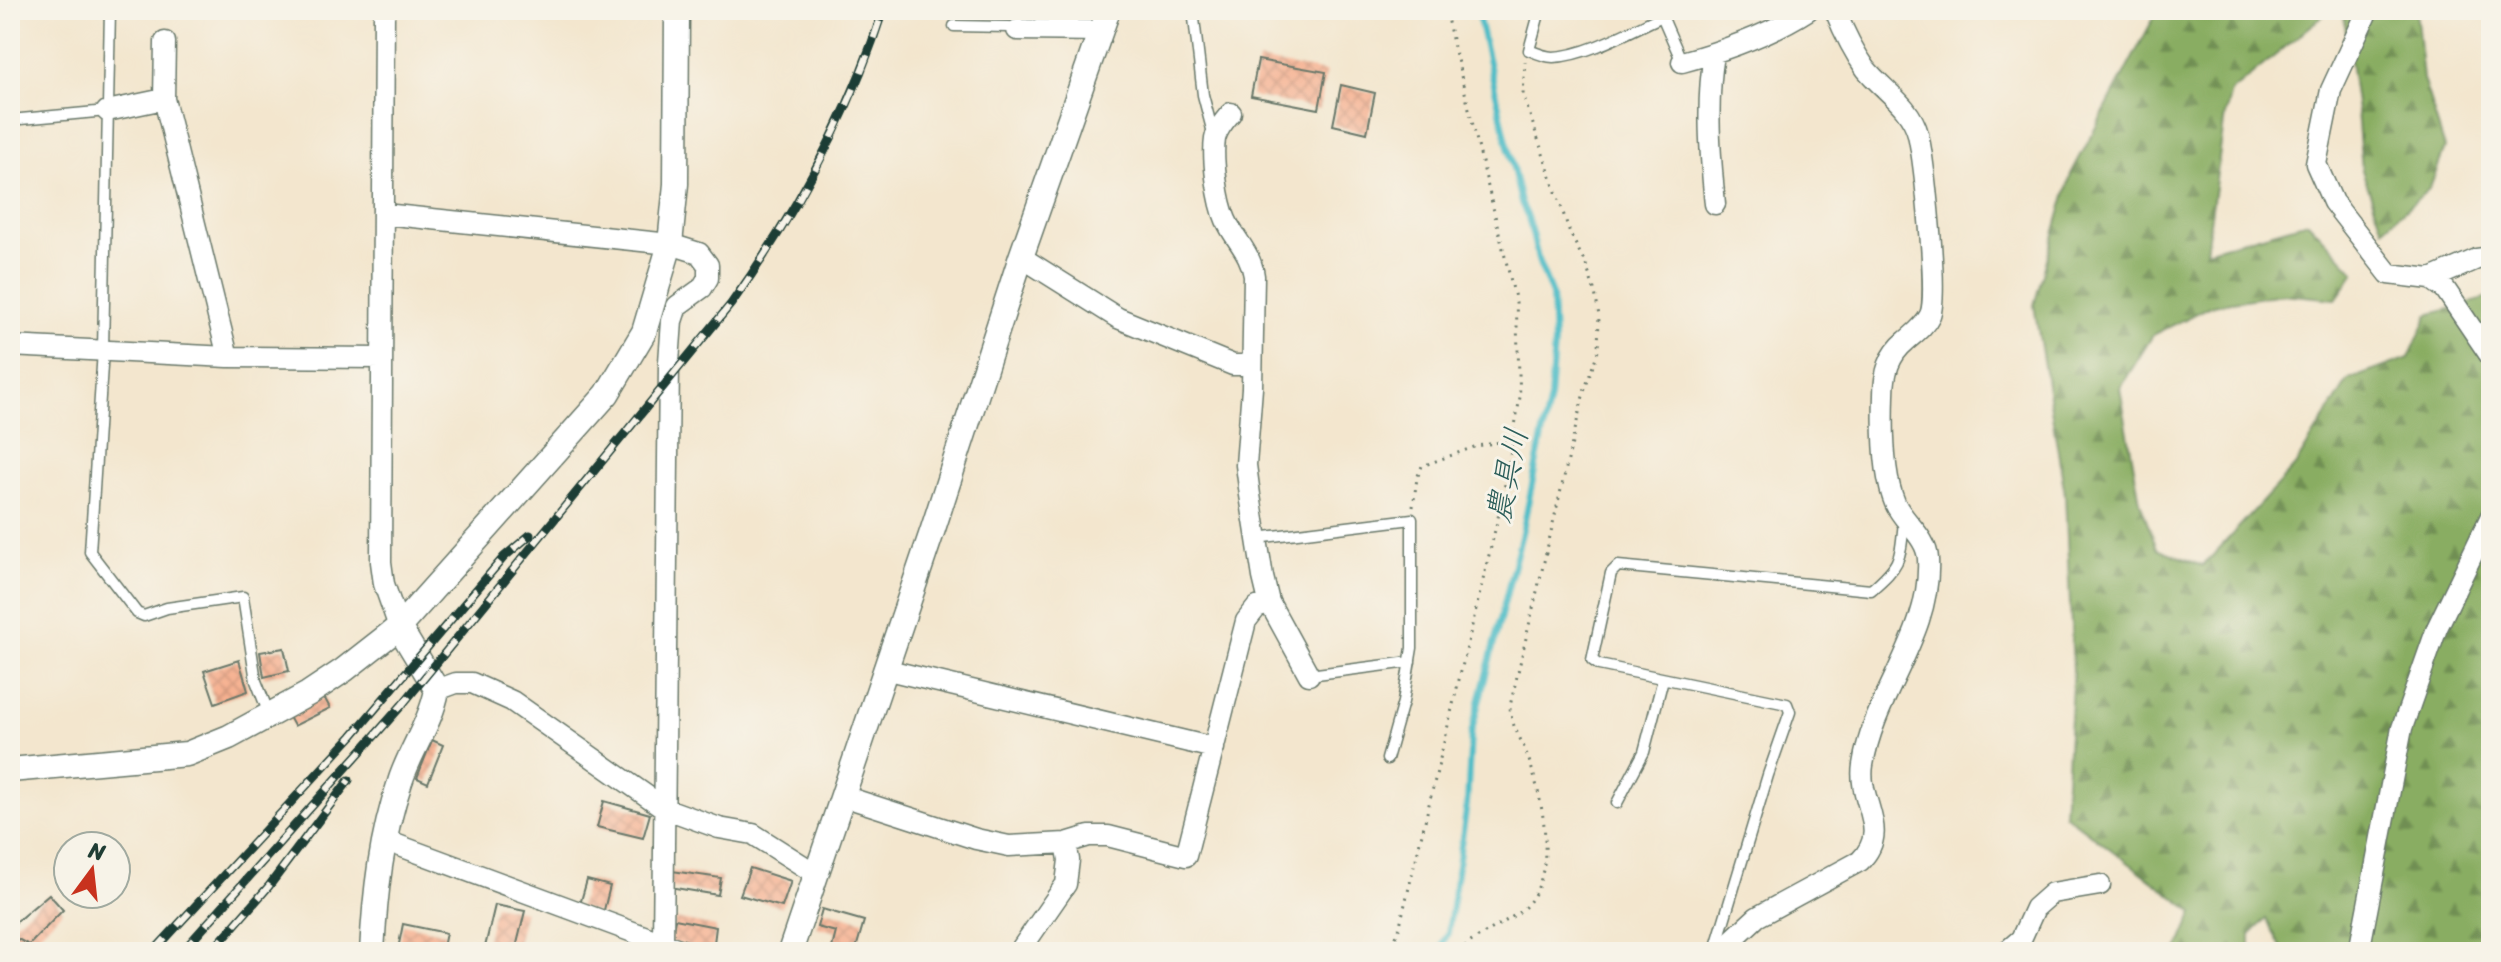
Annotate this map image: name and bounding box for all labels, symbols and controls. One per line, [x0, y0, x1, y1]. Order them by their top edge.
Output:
water label: 農具川 [1470, 422, 1545, 528]
north arrow [52, 830, 132, 910]
text: N [84, 830, 110, 872]

